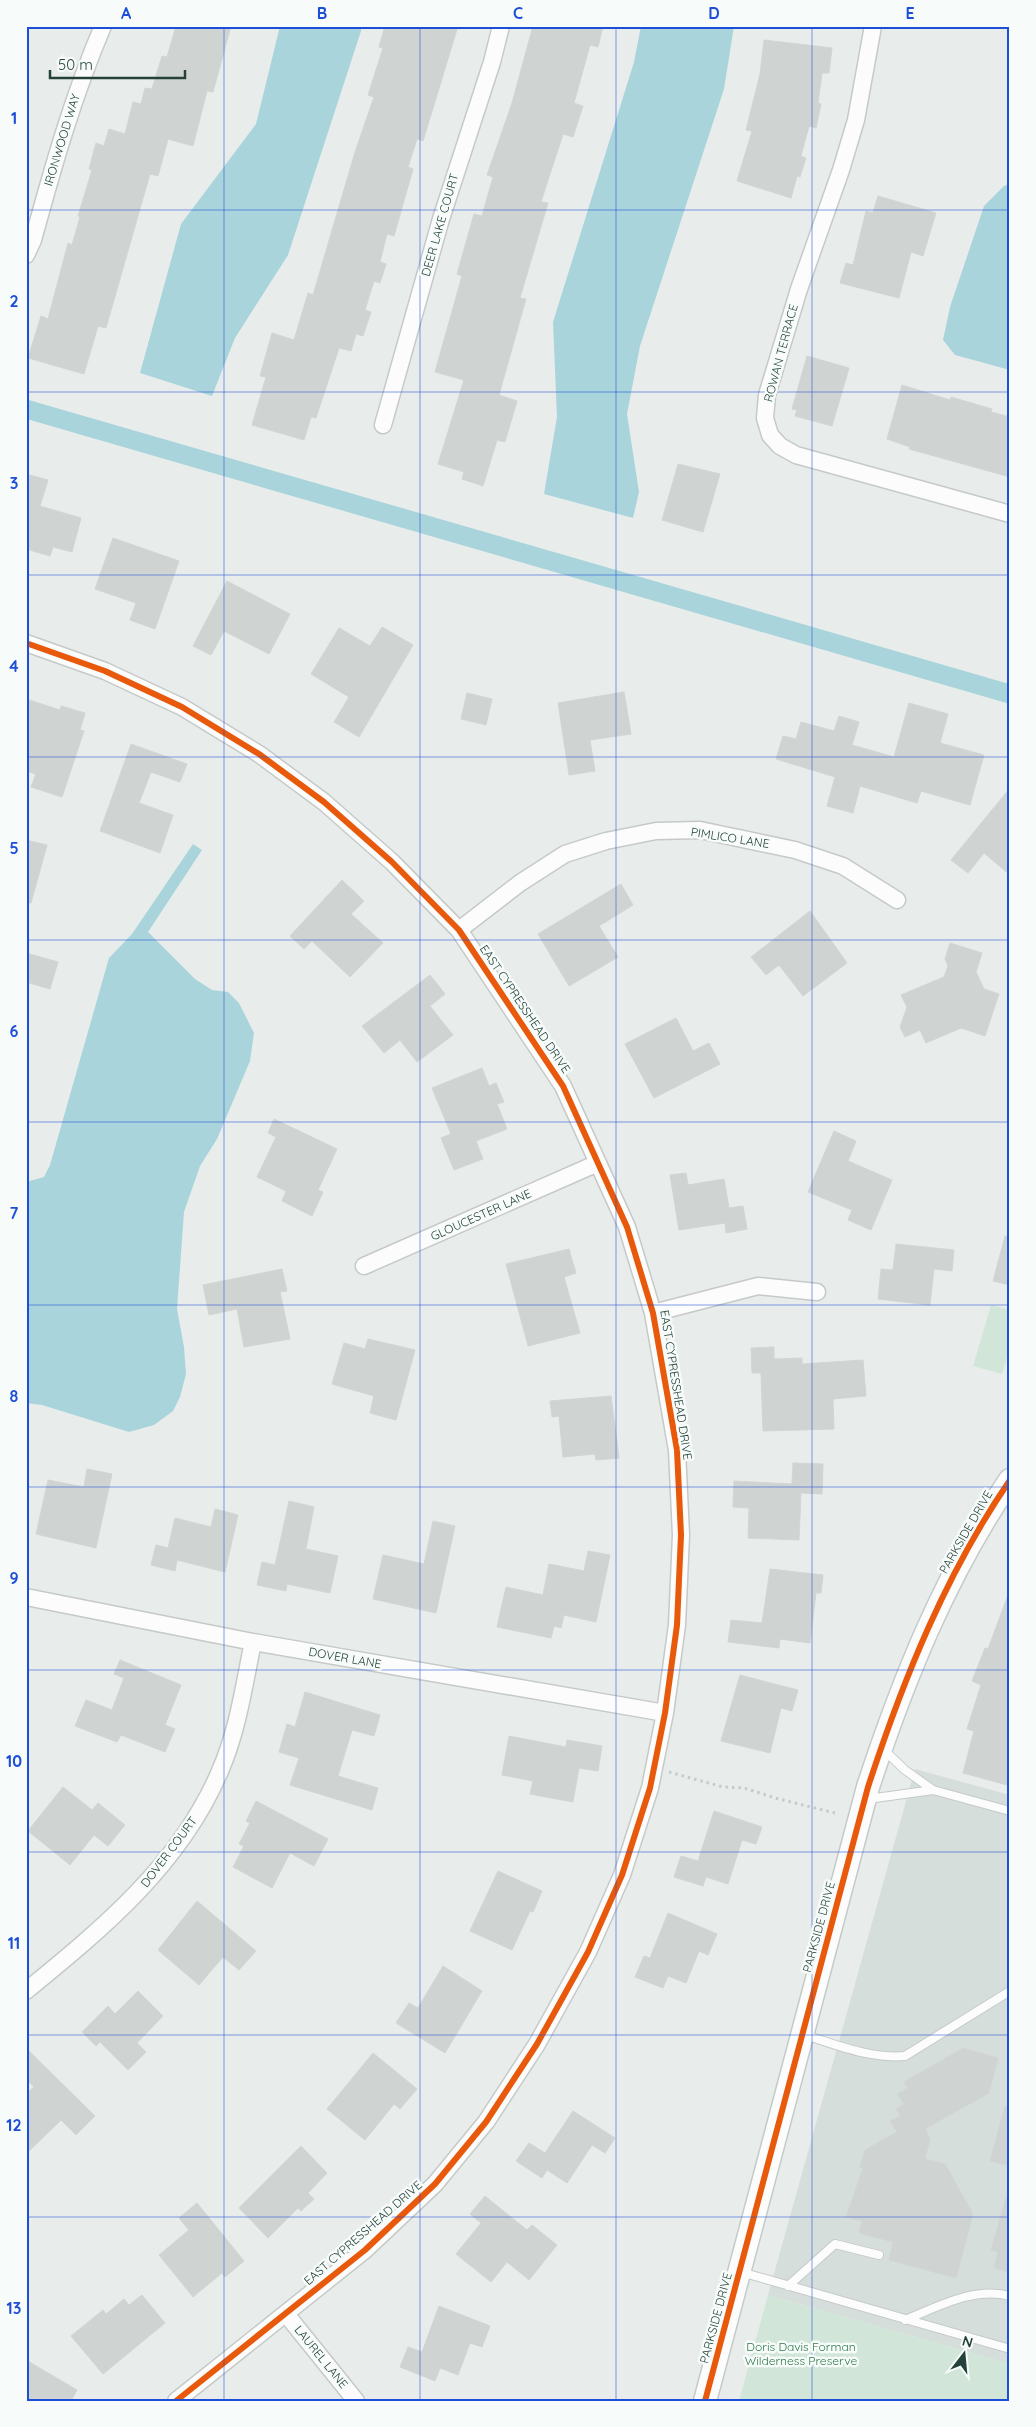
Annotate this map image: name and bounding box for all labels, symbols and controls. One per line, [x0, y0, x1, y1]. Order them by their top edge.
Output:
text: A [121, 3, 132, 23]
text: B [317, 3, 327, 23]
text: C [513, 3, 523, 23]
text: D [708, 3, 720, 23]
text: E [905, 3, 915, 23]
scale bar [50, 48, 185, 80]
text: 50 m [58, 55, 93, 74]
street label: IRONWOOD WAY [40, 92, 83, 188]
text: 1 [11, 108, 17, 128]
street label: DEER LAKE COURT [418, 172, 461, 278]
text: 2 [9, 291, 19, 311]
street label: ROWAN TERRACE [760, 302, 801, 403]
text: 3 [10, 473, 18, 493]
text: 4 [9, 656, 19, 676]
street label: PIMLICO LANE [690, 824, 771, 851]
text: 5 [9, 838, 19, 858]
street label: EAST CYPRESSHEAD DRIVE [477, 942, 574, 1076]
text: 6 [10, 1021, 19, 1041]
street label: GLOUCESTER LANE [428, 1185, 534, 1244]
text: 7 [10, 1203, 19, 1223]
street label: EAST CYPRESSHEAD DRIVE [657, 1309, 696, 1461]
text: 8 [10, 1386, 19, 1406]
street label: PARKSIDE DRIVE [936, 1487, 995, 1576]
text: 9 [9, 1568, 19, 1588]
street label: DOVER LANE [308, 1644, 383, 1671]
text: 10 [6, 1751, 22, 1771]
street label: DOVER COURT [137, 1813, 200, 1890]
street label: PARKSIDE DRIVE [799, 1880, 838, 1974]
text: 11 [8, 1933, 20, 1953]
text: 12 [6, 2115, 22, 2135]
street label: EAST CYPRESSHEAD DRIVE [301, 2177, 425, 2288]
street label: PARKSIDE DRIVE [696, 2271, 735, 2365]
text: 13 [7, 2298, 21, 2318]
street label: LAUREL LANE [291, 2322, 351, 2391]
north arrow [938, 2330, 988, 2380]
text: N [960, 2331, 975, 2352]
park label: Doris Davis Forman Wilderness Preserve [745, 2339, 858, 2368]

